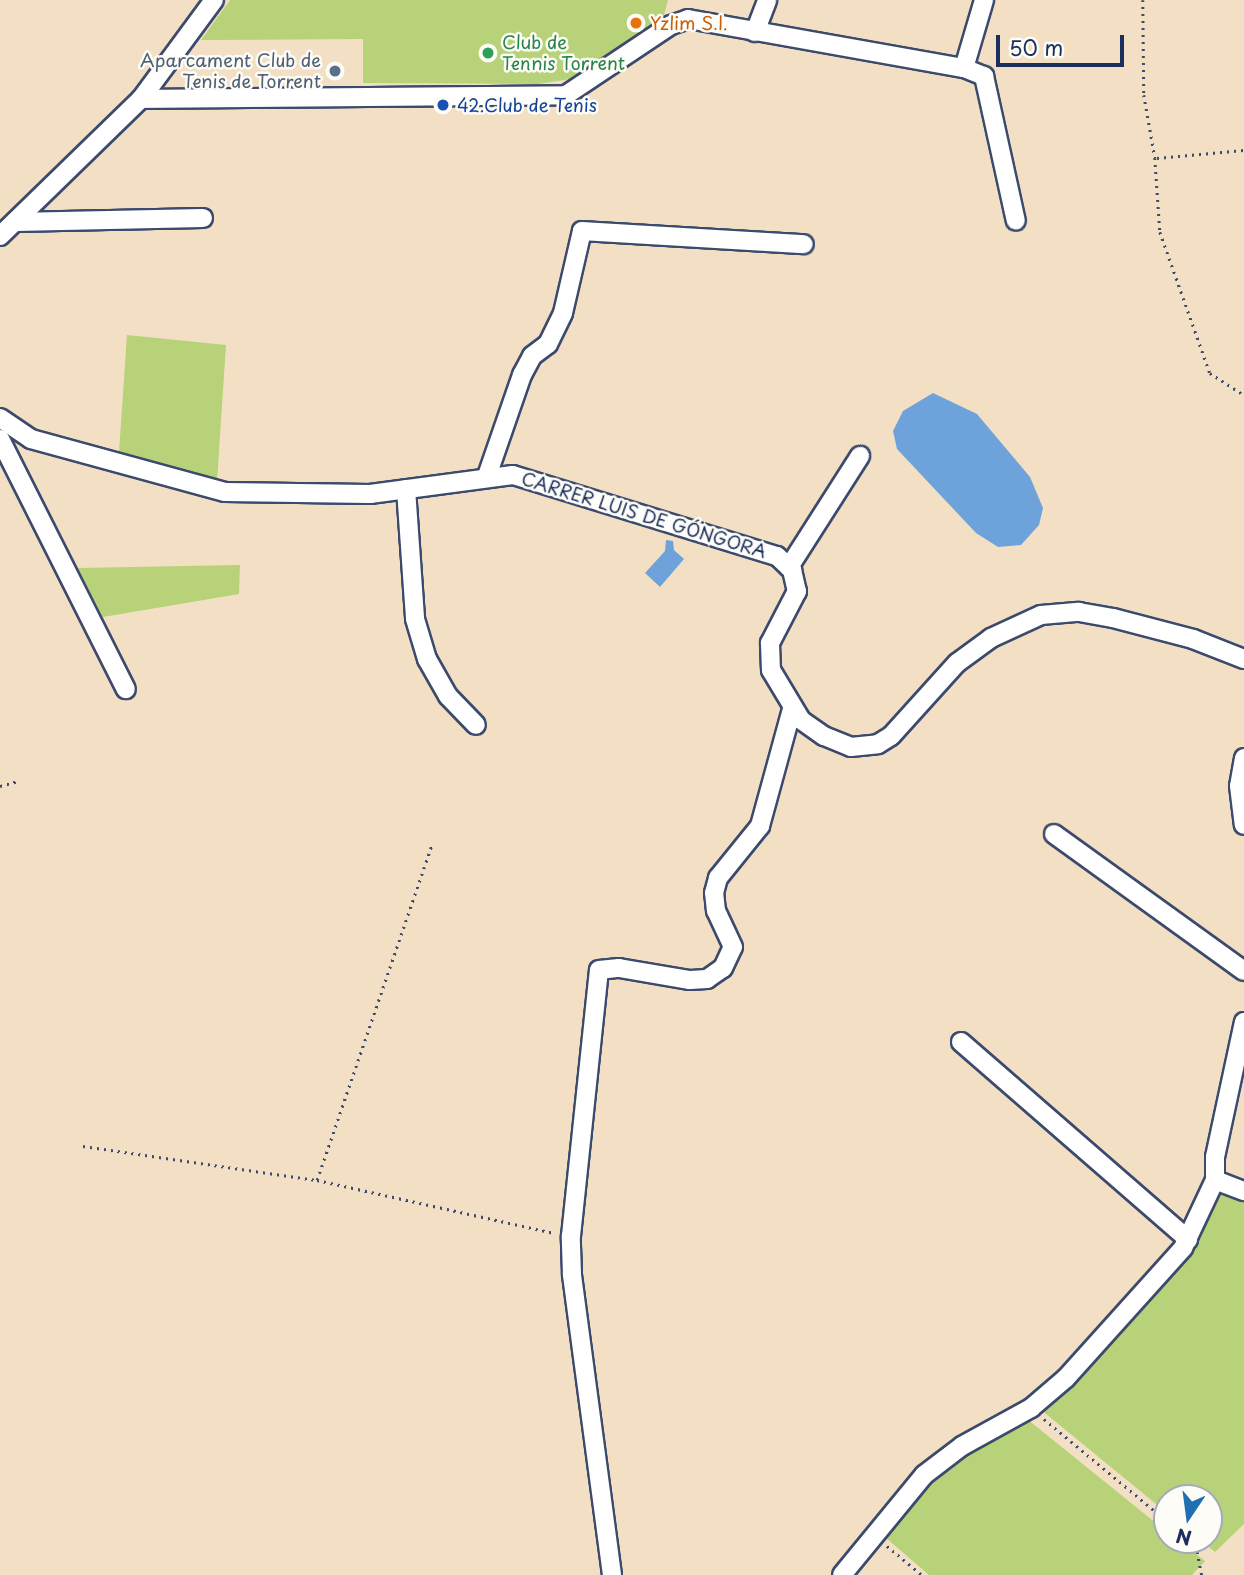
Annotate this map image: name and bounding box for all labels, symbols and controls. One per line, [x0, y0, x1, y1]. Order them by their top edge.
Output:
place label: Yzlim S.l. [650, 12, 728, 34]
marker: Yzlim S.l. [628, 15, 644, 31]
scale bar [999, 21, 1127, 65]
text: 50 m [1009, 31, 1063, 63]
place label: Club de Tennis Torrent [502, 32, 625, 74]
marker: Club de Tennis Torrent [480, 45, 496, 61]
place label: Aparcament Club de Tenis de Torrent [140, 50, 321, 92]
marker: Aparcament Club de Tenis de Torrent [327, 63, 343, 79]
place label: 42.Club de Tenis [457, 94, 597, 116]
marker: 42.Club de Tenis [435, 97, 451, 113]
street label: CARRER LUIS DE GÓNGORA [517, 467, 771, 563]
north arrow [1153, 1484, 1223, 1554]
text: N [1173, 1522, 1194, 1553]

